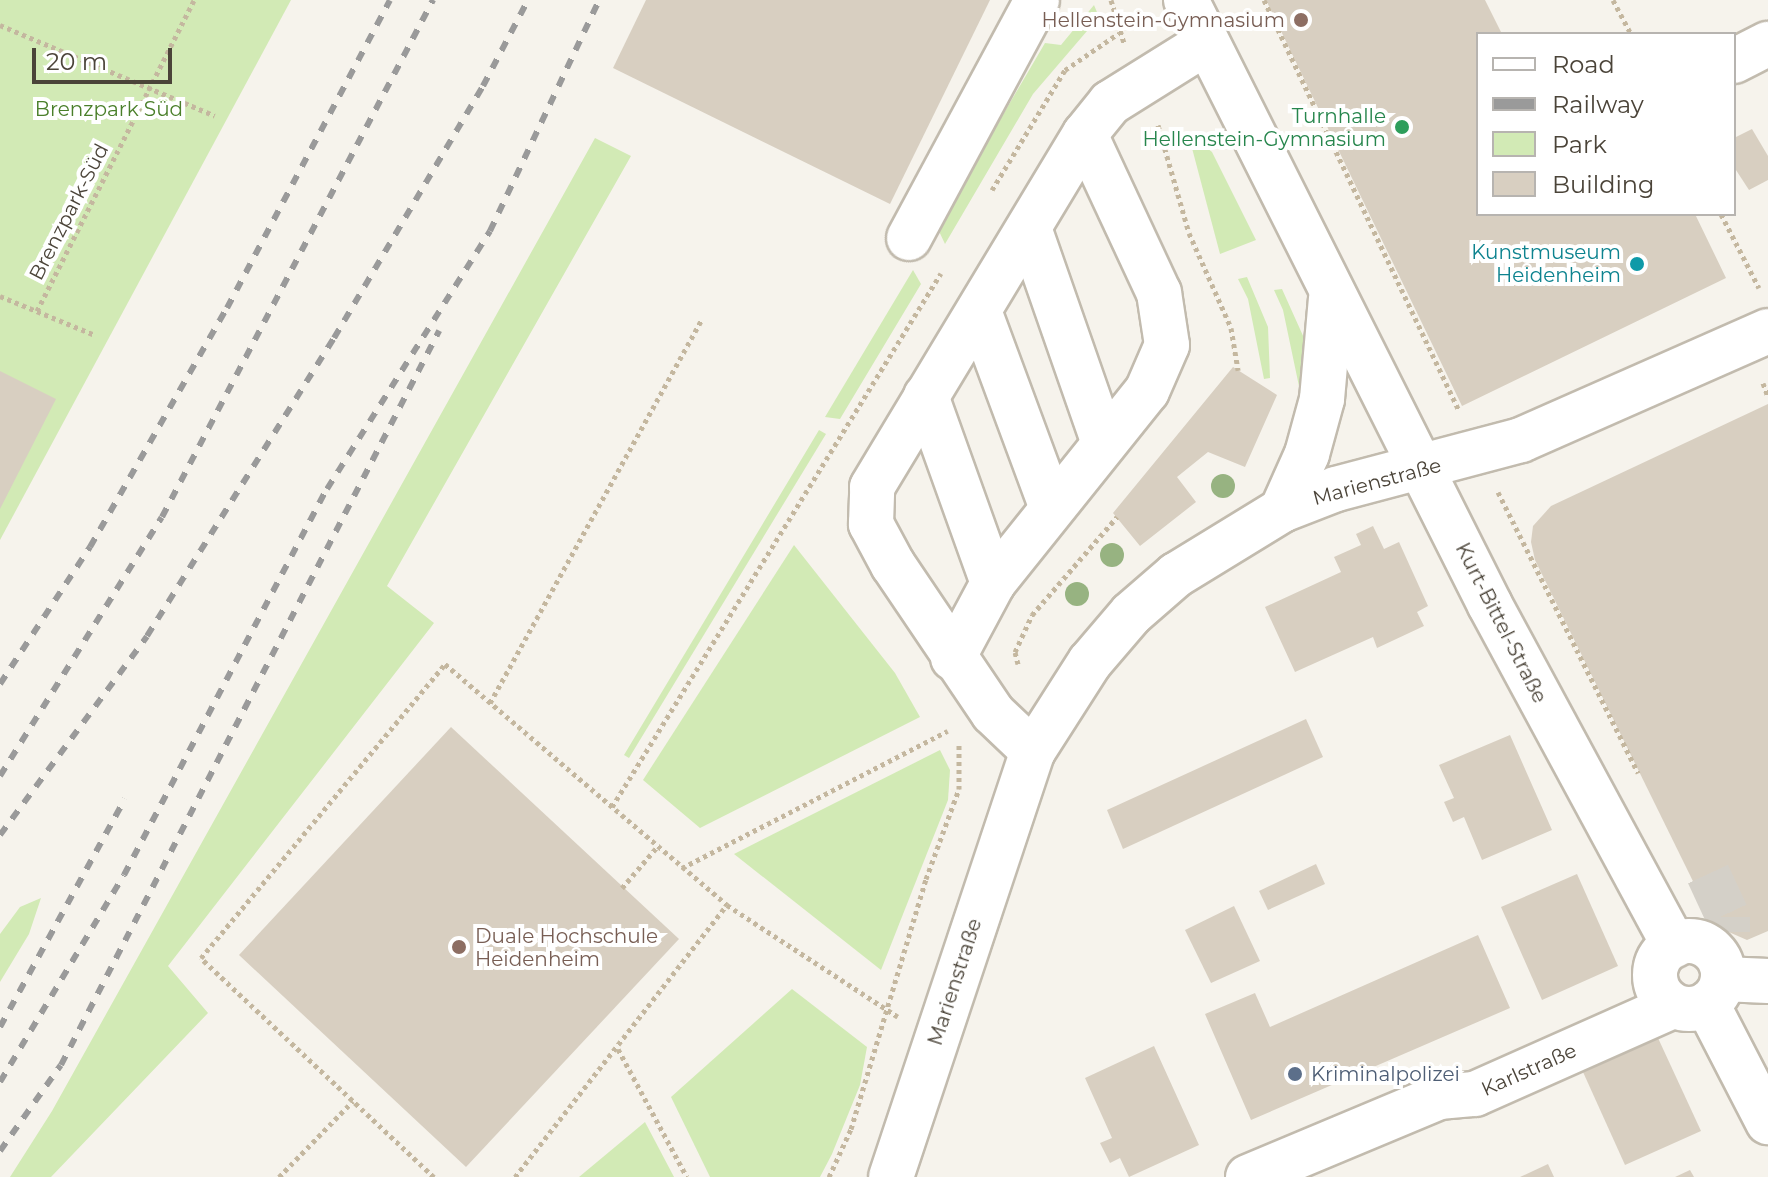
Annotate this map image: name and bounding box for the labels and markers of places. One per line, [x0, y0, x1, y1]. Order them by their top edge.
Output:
place label: Hellenstein-Gymnasium [1041, 8, 1285, 32]
marker: Hellenstein-Gymnasium [1292, 11, 1310, 29]
place label: Turnhalle Hellenstein-Gymnasium [1142, 104, 1386, 151]
marker: Turnhalle Hellenstein-Gymnasium [1393, 118, 1411, 136]
place label: Kunstmuseum Heidenheim [1471, 240, 1621, 287]
marker: Kunstmuseum Heidenheim [1628, 255, 1646, 273]
place label: Duale Hochschule Heidenheim [475, 924, 658, 971]
marker: Duale Hochschule Heidenheim [450, 938, 468, 956]
place label: Kriminalpolizei [1311, 1062, 1460, 1086]
marker: Kriminalpolizei [1286, 1065, 1304, 1083]

